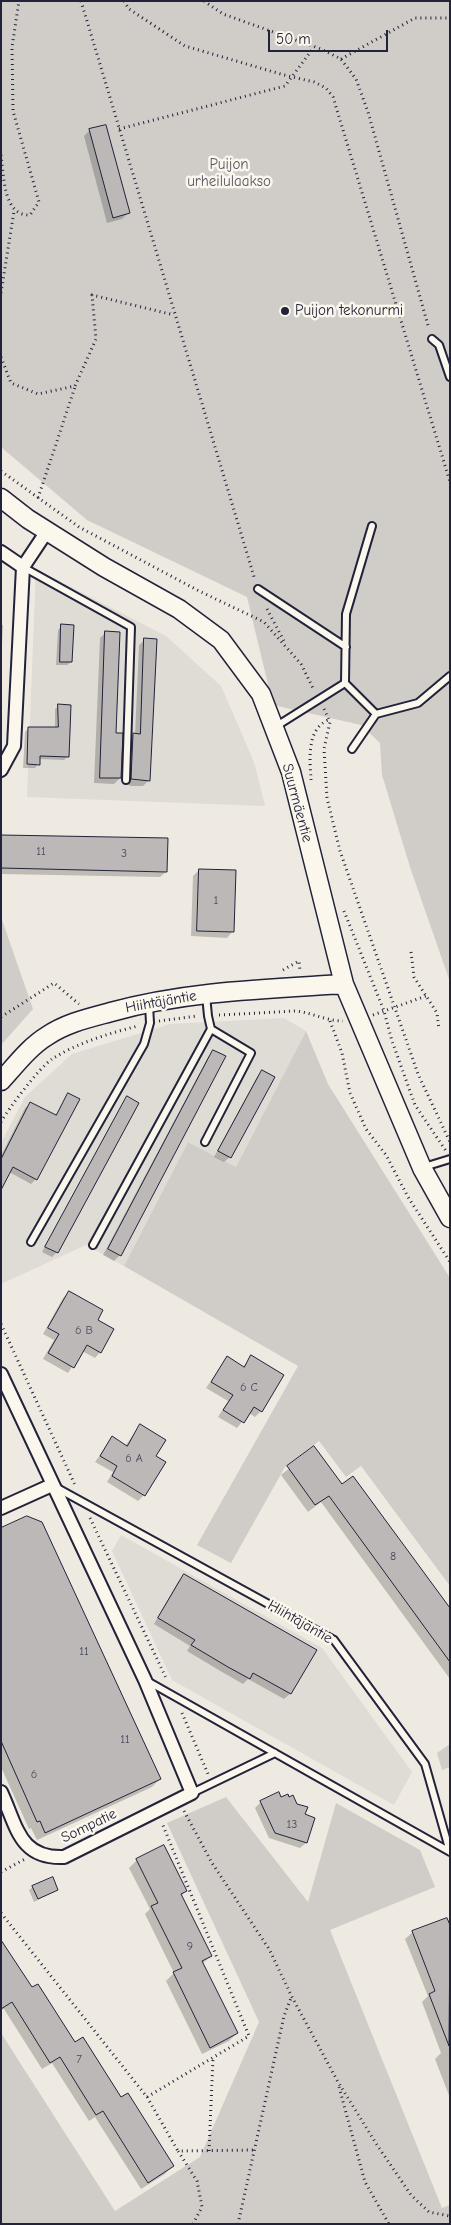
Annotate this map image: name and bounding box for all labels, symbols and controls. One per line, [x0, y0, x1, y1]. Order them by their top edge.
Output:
scale bar [271, 20, 391, 52]
text: 50 m [276, 30, 311, 48]
park label: Puijon urheilulaakso [187, 156, 271, 191]
place label: Puijon tekonurmi [295, 302, 403, 320]
marker: Puijon tekonurmi [279, 305, 291, 317]
street label: Suurmäentie [278, 762, 316, 844]
house number: 11 [36, 845, 46, 859]
house number: 3 [121, 847, 127, 861]
house number: 1 [214, 894, 218, 908]
street label: Hiihtäjäntie [124, 987, 198, 1017]
house number: 6 B [75, 1324, 93, 1338]
house number: 6 C [240, 1381, 258, 1395]
house number: 6 A [125, 1452, 143, 1466]
house number: 8 [390, 1550, 396, 1564]
street label: Hiihtäjäntie [264, 1596, 336, 1648]
house number: 11 [79, 1645, 89, 1659]
house number: 11 [120, 1733, 130, 1747]
house number: 6 [31, 1768, 37, 1782]
street label: Sompatie [58, 1805, 120, 1847]
house number: 13 [287, 1818, 297, 1832]
house number: 9 [187, 1940, 193, 1954]
house number: 7 [76, 2053, 82, 2067]

